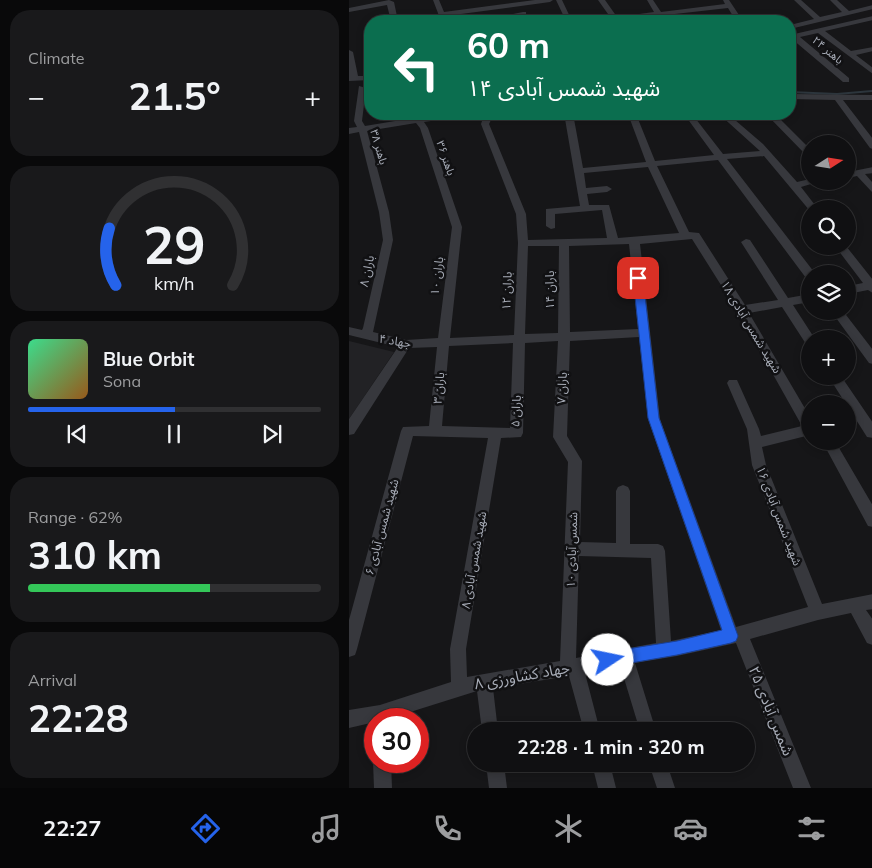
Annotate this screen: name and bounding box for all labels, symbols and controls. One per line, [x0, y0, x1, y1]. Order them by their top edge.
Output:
text: 60 m [467, 23, 550, 67]
street label: باهنر ۲۴ [810, 33, 846, 67]
icon: left [384, 35, 449, 100]
text: Climate [28, 48, 84, 68]
text: 21.5° [128, 72, 221, 120]
text: شهید شمس آبادی ۱۴ [467, 74, 660, 102]
text: − [28, 79, 45, 114]
text: + [304, 79, 321, 114]
street label: باهنر ۳۸ [367, 128, 391, 166]
north arrow [801, 135, 857, 190]
map controls [801, 135, 856, 450]
street label: باهنر ۳۶ [433, 139, 459, 177]
button: search [801, 200, 856, 255]
text: 29 [143, 212, 206, 277]
street label: باران ۸ [356, 254, 377, 288]
street label: باران ۱۰ [427, 256, 446, 296]
pin [617, 257, 659, 299]
icon: arrive [624, 264, 652, 292]
button: layers [801, 265, 856, 320]
street label: باران ۱۲ [498, 271, 515, 311]
street label: باران ۱۴ [542, 271, 557, 309]
text: km/h [154, 272, 195, 294]
street label: شهید شمس آبادی ۱۸ [718, 278, 785, 376]
button: + [801, 330, 856, 385]
street label: جهاد ۴ [378, 331, 412, 350]
text: Blue Orbit [103, 347, 194, 371]
text: Sona [103, 371, 141, 391]
street label: باران ۳ [430, 371, 447, 405]
street label: باران ۷ [553, 372, 570, 404]
street label: باران ۵ [507, 395, 524, 427]
button: − [801, 395, 856, 450]
icon: previous [63, 420, 91, 448]
icon: pause [160, 420, 188, 448]
icon: next [258, 420, 286, 448]
street label: شهید شمس آبادی ۱۶ [754, 464, 805, 568]
street label: شهید شمس آبادی ۶ [362, 477, 402, 576]
text: Range · 62% [28, 507, 123, 527]
street label: شهید شمس آبادی ۸ [458, 510, 490, 610]
street label: شمس آبادی ۱۰ [563, 512, 580, 588]
text: 310 km [28, 531, 162, 579]
position arrow [581, 633, 633, 685]
street label: جهاد کشاورزی ۸ [473, 658, 571, 693]
street label: شمس آبادی ۲۵ [745, 663, 798, 759]
text: Arrival [28, 670, 77, 690]
text: 22:28 [28, 694, 129, 742]
speed limit sign: 30 [364, 708, 429, 773]
text: 22:28 · 1 min · 320 m [517, 735, 705, 759]
icon: directions [188, 811, 223, 846]
icon: music [309, 811, 344, 846]
icon: phone [430, 811, 465, 846]
icon: climate [551, 811, 586, 846]
icon: car [673, 811, 708, 846]
icon: filters [794, 811, 829, 846]
text: 22:27 [43, 814, 101, 842]

